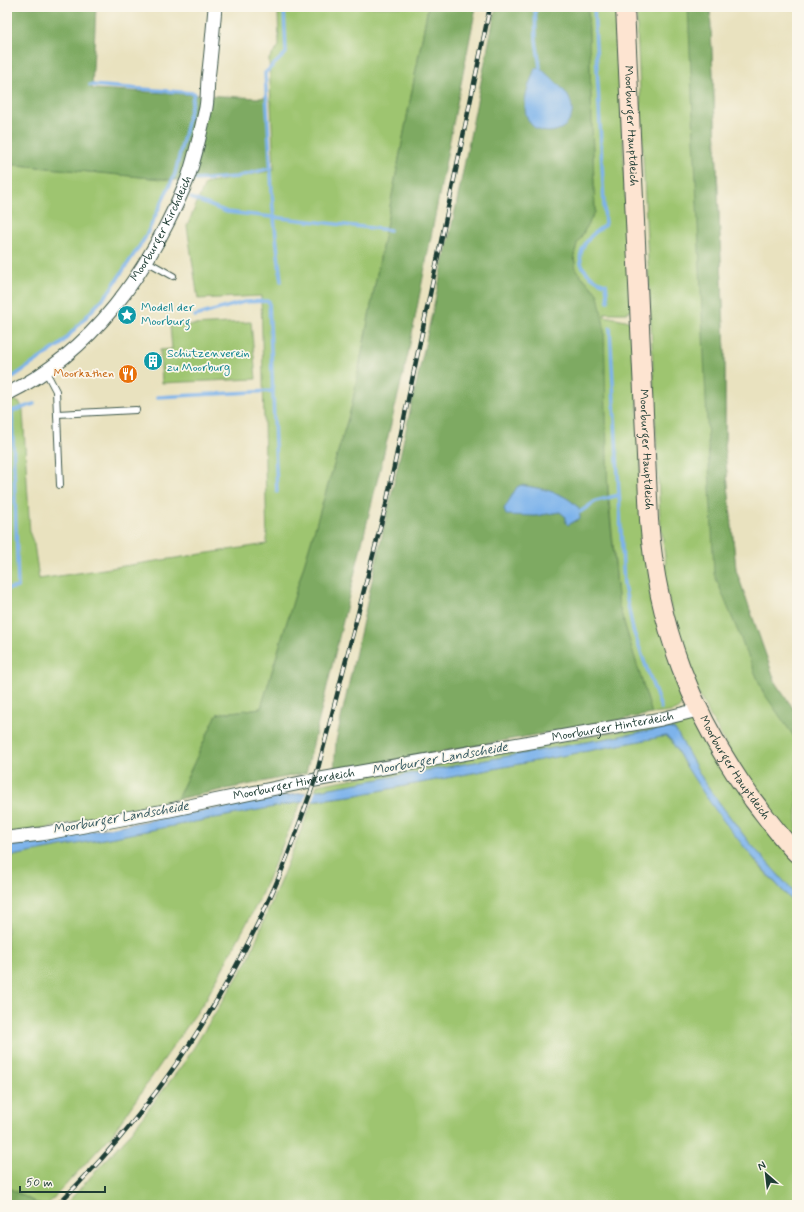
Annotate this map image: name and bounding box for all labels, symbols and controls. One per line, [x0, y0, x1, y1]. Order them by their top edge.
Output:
street label: Moorburger Hauptdeich [620, 65, 641, 187]
street label: Moorburger Kirchdeich [127, 173, 196, 285]
place label: Modell der Moorburg [141, 300, 195, 331]
place icon: Modell der Moorburg [116, 304, 138, 326]
place label: Schützenverein zu Moorburg [167, 346, 250, 376]
building icon: Schützenverein zu Moorburg [142, 350, 164, 372]
restaurant icon: Moorkathen [117, 363, 139, 385]
place label: Moorkathen [54, 366, 114, 382]
street label: Moorburger Hauptdeich [635, 389, 657, 510]
street label: Moorburger Hinterdeich [551, 708, 676, 746]
street label: Moorburger Hauptdeich [695, 713, 773, 823]
water label: Moorburger Landscheide [371, 739, 510, 781]
street label: Moorburger Hinterdeich [232, 765, 356, 805]
water label: Moorburger Landscheide [52, 798, 191, 840]
north arrow [746, 1154, 786, 1194]
text: N [755, 1158, 768, 1174]
scale bar [20, 1168, 105, 1194]
text: 50 m [26, 1175, 53, 1191]

